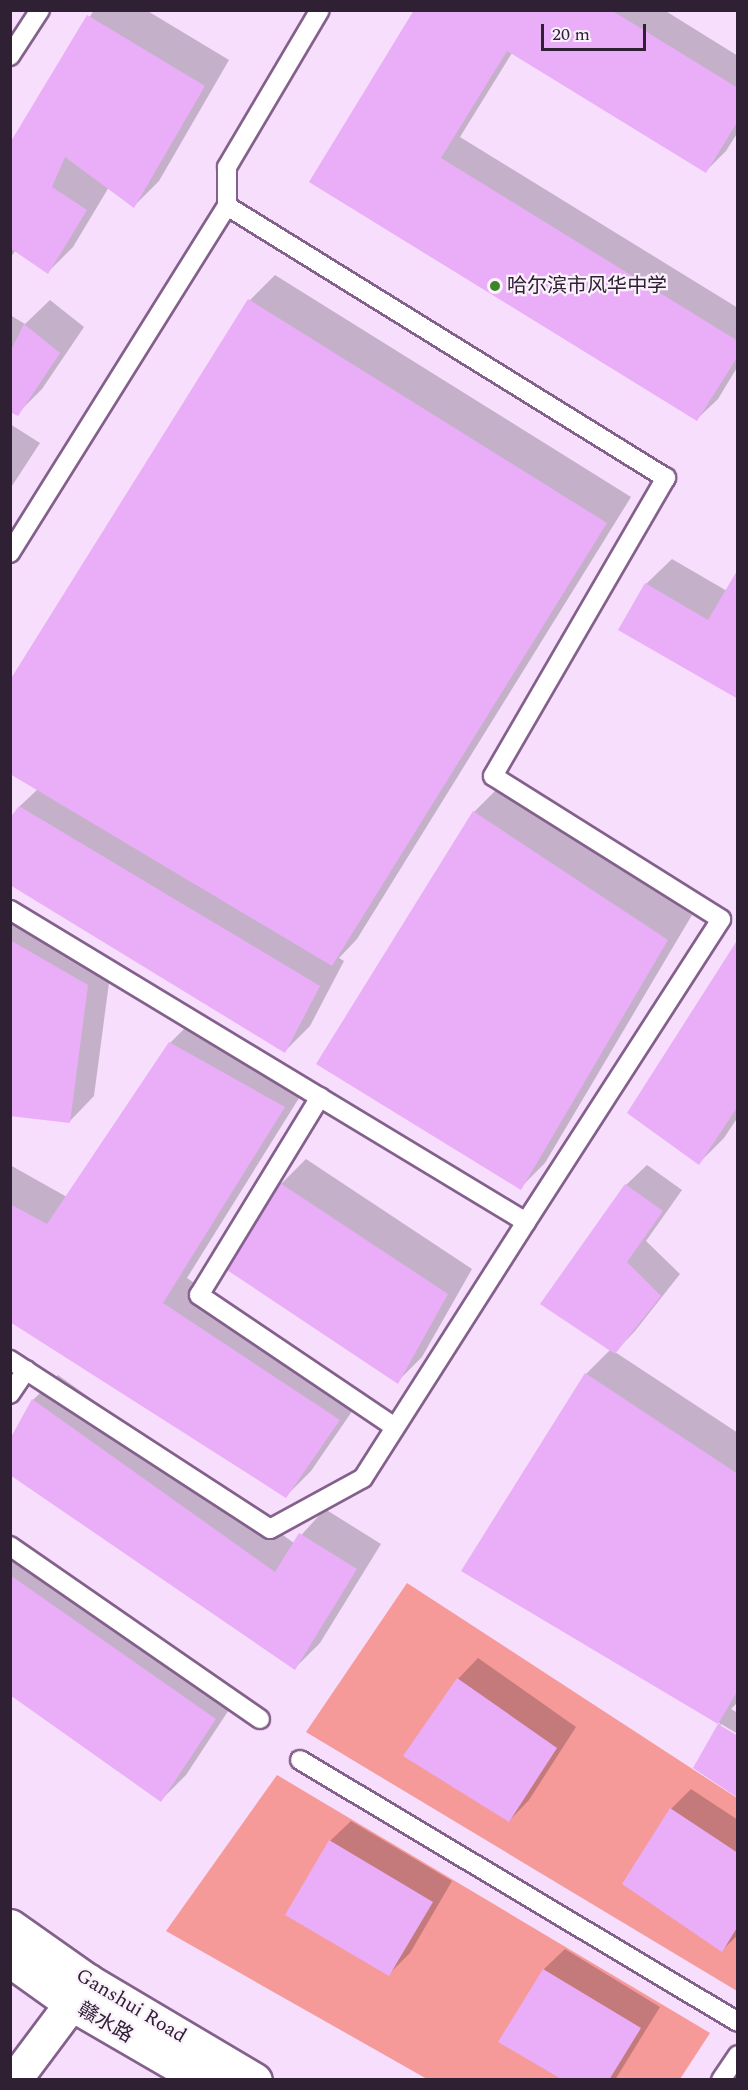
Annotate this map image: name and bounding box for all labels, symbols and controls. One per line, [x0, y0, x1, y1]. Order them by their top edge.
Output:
scale bar [544, 12, 649, 50]
text: 20 m [552, 21, 590, 48]
place label: 哈尔滨市风华中学 [507, 274, 667, 298]
marker: 哈尔滨市风华中学 [488, 279, 502, 293]
street label: Ganshui Road [71, 1964, 191, 2048]
street label: 赣水路 [73, 1998, 137, 2048]

